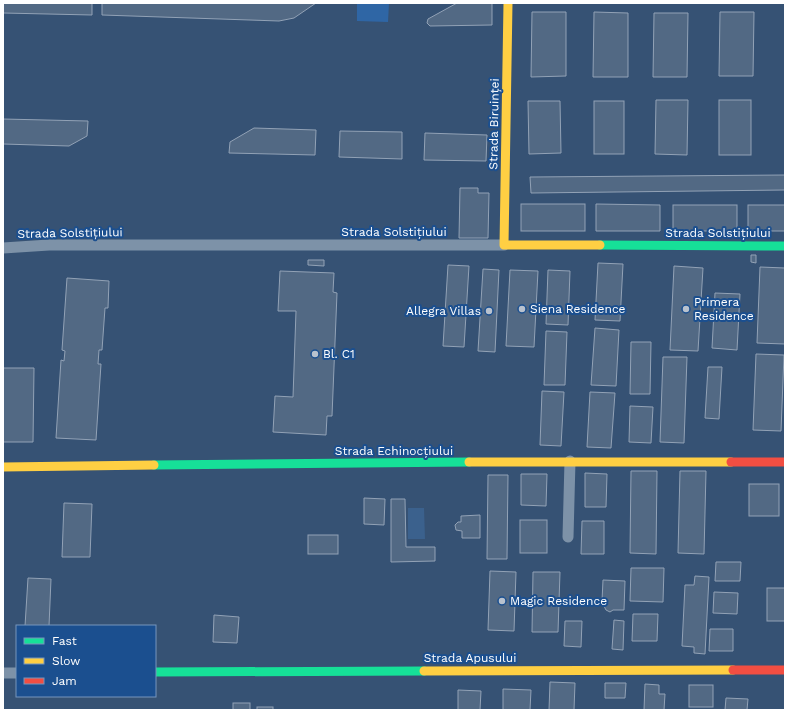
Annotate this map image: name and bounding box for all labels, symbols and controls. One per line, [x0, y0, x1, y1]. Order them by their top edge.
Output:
street label: Strada Biruinței [486, 78, 502, 170]
street label: Strada Solstițiului [17, 225, 123, 241]
street label: Strada Solstițiului [341, 225, 447, 239]
street label: Strada Solstițiului [665, 226, 771, 240]
place label: Primera Residence [694, 295, 754, 323]
place label: Siena Residence [530, 302, 626, 316]
place label: Allegra Villas [406, 304, 481, 318]
marker: Siena Residence [517, 304, 527, 314]
marker: Primera Residence [681, 304, 691, 314]
marker: Allegra Villas [484, 306, 494, 316]
place label: Bl. C1 [323, 347, 355, 361]
marker: Bl. C1 [310, 349, 320, 359]
street label: Strada Echinocțiului [335, 444, 453, 458]
place label: Magic Residence [510, 594, 607, 608]
marker: Magic Residence [497, 596, 507, 606]
legend [16, 625, 156, 697]
text: Fast [52, 634, 77, 648]
street label: Strada Apusului [424, 651, 516, 665]
text: Slow [52, 654, 80, 668]
text: Jam [52, 674, 77, 688]

